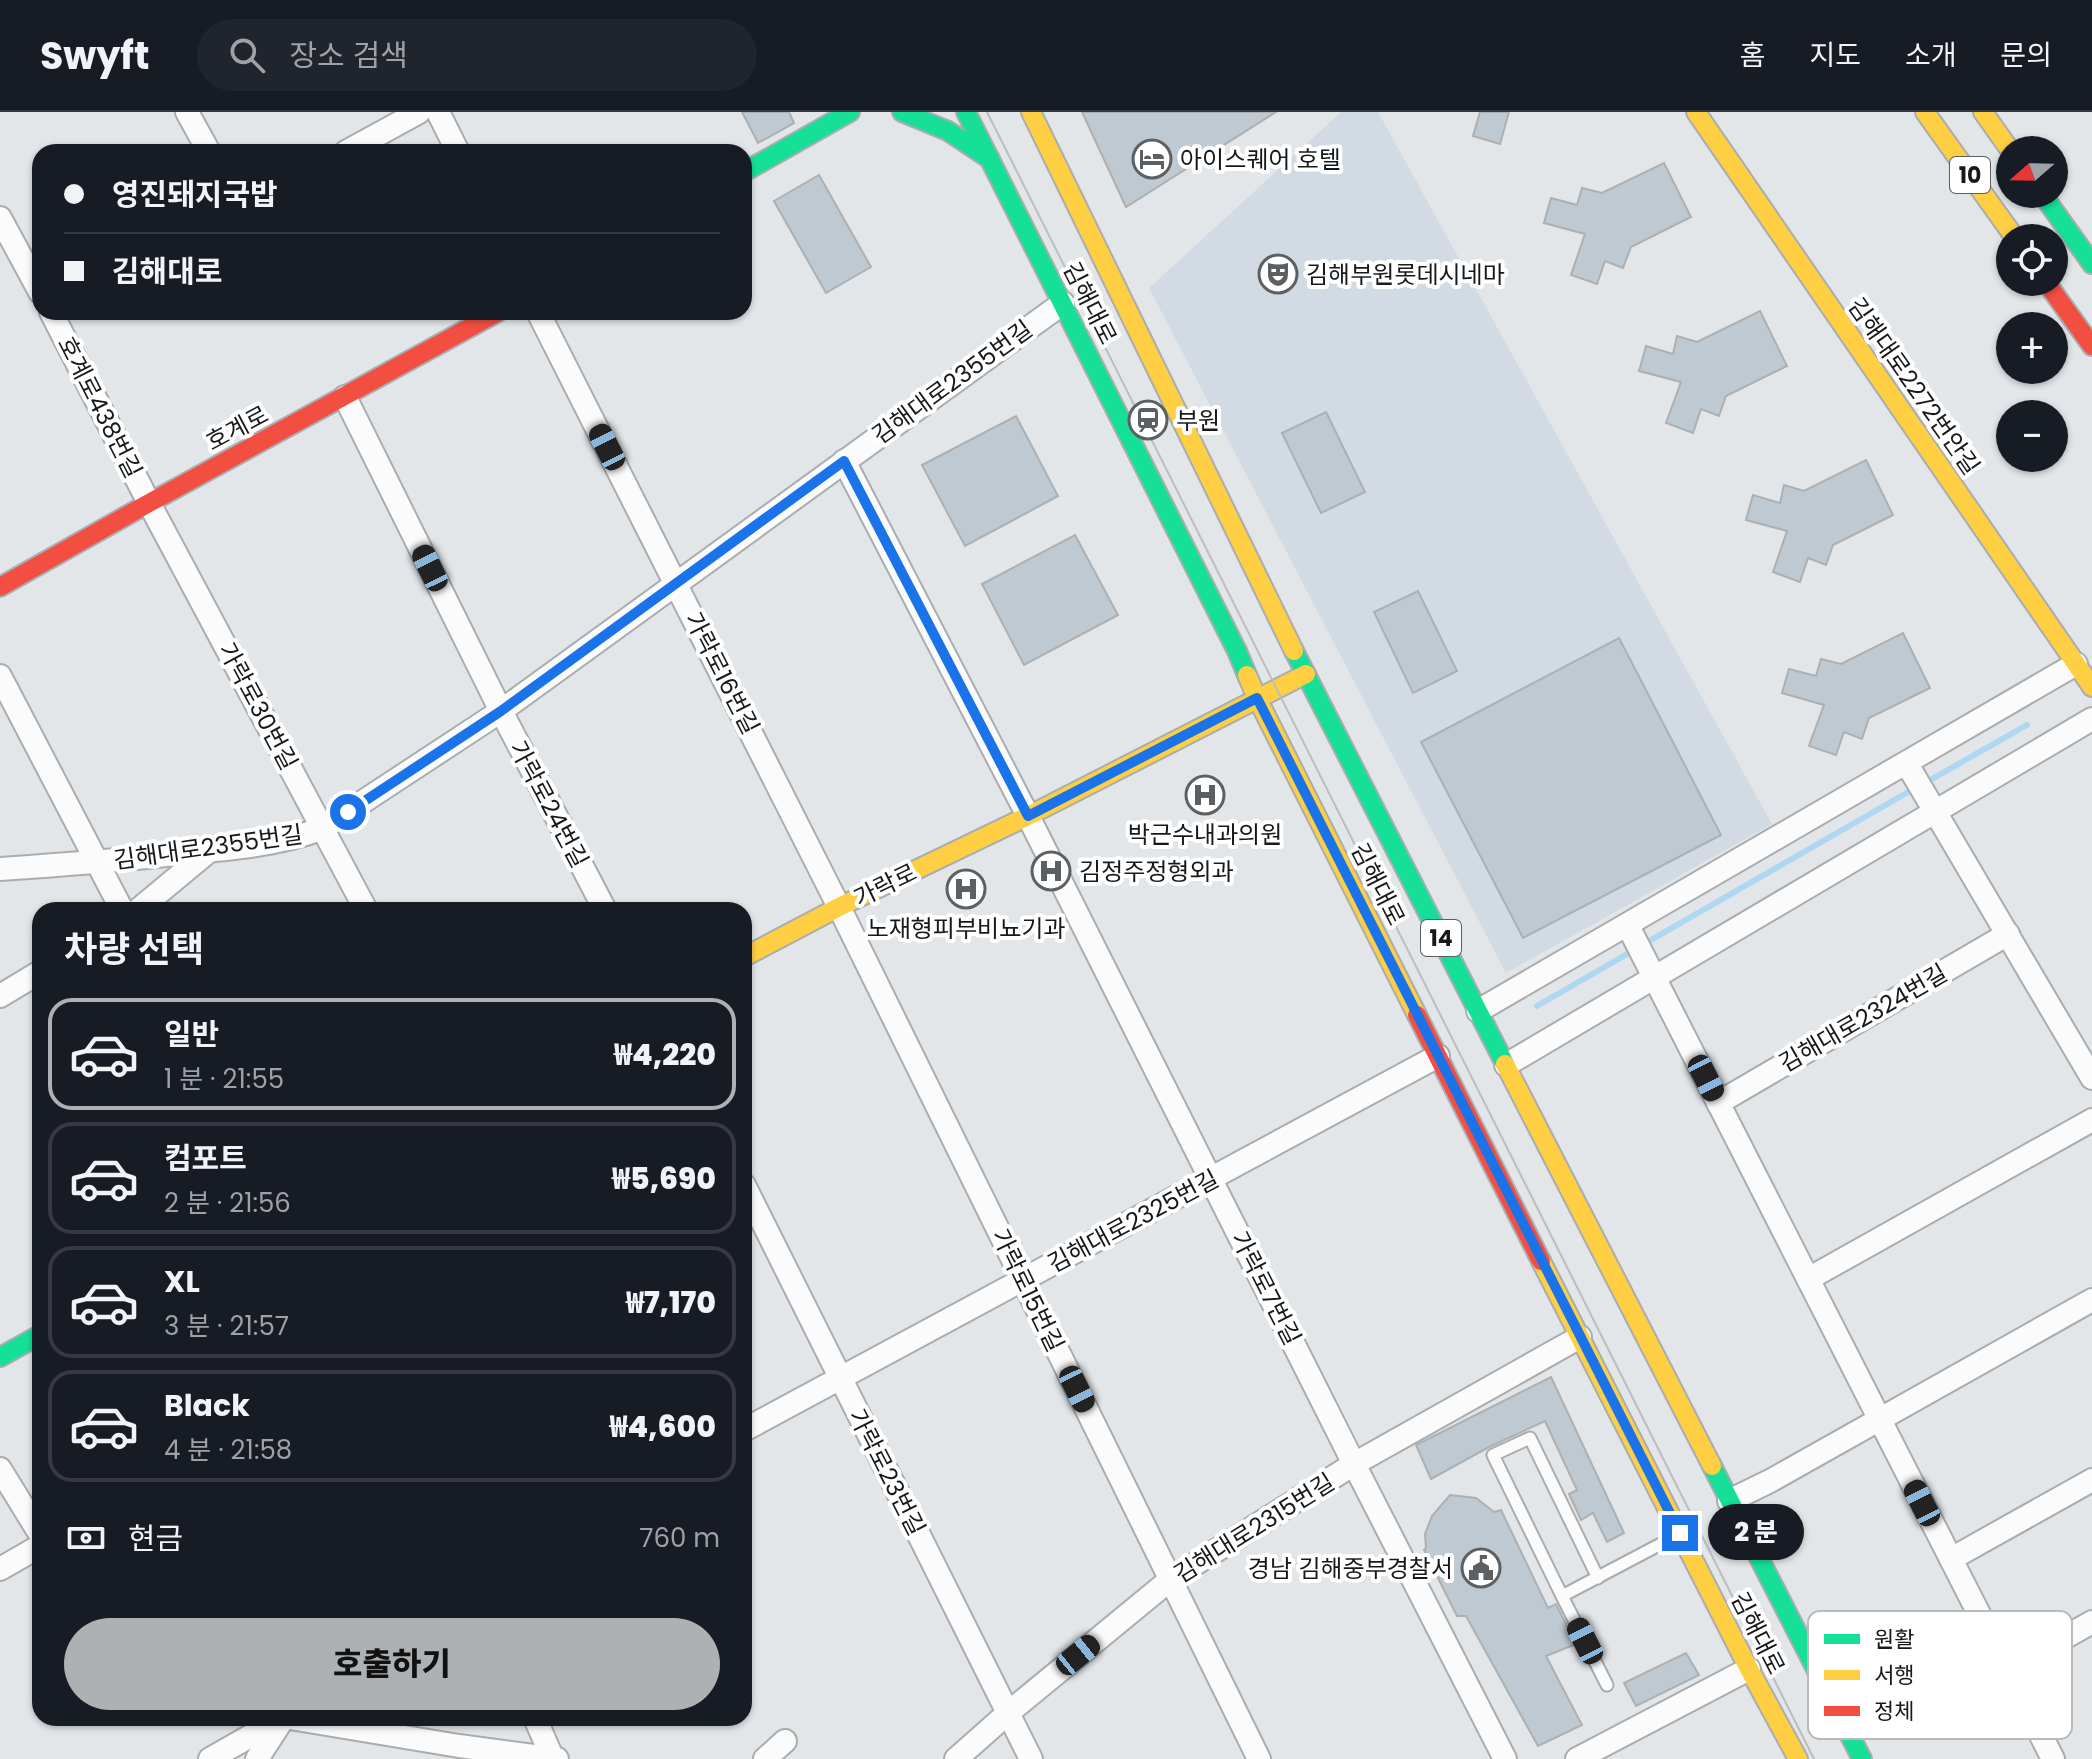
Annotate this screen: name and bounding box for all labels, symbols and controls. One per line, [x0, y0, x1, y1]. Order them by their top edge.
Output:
search box [197, 19, 757, 91]
text: Swyft [40, 29, 149, 82]
icon: search [225, 33, 269, 77]
text: 장소 검색 [289, 34, 408, 77]
text: 홈 [1740, 36, 1765, 75]
text: 지도 [1809, 36, 1861, 75]
text: 소개 [1905, 36, 1956, 75]
text: 문의 [2000, 36, 2052, 75]
north arrow [1996, 136, 2068, 208]
map controls [1996, 136, 2068, 472]
hotel icon: 아이스퀘어 호텔 [1131, 138, 1173, 180]
place label: 아이스퀘어 호텔 [1180, 143, 1341, 176]
road number: 10 [1950, 157, 1990, 193]
text: 영진돼지국밥 [112, 173, 278, 216]
button: locate [1996, 224, 2068, 296]
text: 김해대로 [112, 250, 222, 293]
theatre icon: 김해부원롯데시네마 [1257, 253, 1299, 295]
street label: 김해대로 [1055, 256, 1125, 350]
place label: 김해부원롯데시네마 [1306, 258, 1505, 291]
street label: 김해대로2272번안길 [1841, 291, 1987, 481]
button: + [1996, 312, 2068, 384]
street label: 김해대로2355번길 [865, 313, 1039, 451]
street label: 호계로438번길 [50, 331, 150, 483]
street label: 호계로 [200, 398, 274, 458]
station icon: 부원 [1127, 399, 1169, 441]
button: − [1996, 400, 2068, 472]
place label: 부원 [1176, 404, 1220, 437]
car [585, 420, 629, 474]
car [409, 541, 451, 595]
street label: 가락로16번길 [677, 606, 767, 740]
street label: 가락로30번길 [211, 637, 305, 775]
street label: 가락로24번길 [502, 735, 596, 873]
hospital icon: 박근수내과의원 [1184, 774, 1226, 816]
route start [330, 794, 366, 830]
street label: 김해대로2355번길 [111, 817, 305, 877]
place label: 박근수내과의원 [1128, 818, 1282, 851]
street label: 김해대로 [1343, 837, 1413, 931]
hospital icon: 김정주정형외과 [1030, 850, 1072, 892]
place label: 김정주정형외과 [1079, 855, 1234, 888]
street label: 가락로 [848, 856, 922, 914]
hospital icon: 노재형피부비뇨기과 [945, 868, 987, 910]
place label: 노재형피부비뇨기과 [867, 912, 1065, 945]
road number: 14 [1421, 920, 1461, 956]
text: 차량 선택 [64, 924, 204, 975]
street label: 김해대로2324번길 [1773, 956, 1953, 1080]
text: 일반 [164, 1013, 219, 1056]
icon: car [68, 1018, 140, 1090]
text: ₩4,220 [614, 1033, 716, 1076]
car [1684, 1051, 1728, 1105]
text: 1 분 · 21:55 [164, 1061, 284, 1097]
text: 컴포트 [164, 1137, 247, 1180]
icon: car [68, 1142, 140, 1214]
text: ₩5,690 [612, 1157, 716, 1200]
street label: 김해대로2325번길 [1042, 1162, 1224, 1280]
text: 2 분 · 21:56 [164, 1185, 291, 1221]
street label: 가락로15번길 [984, 1223, 1072, 1357]
street label: 가락로7번길 [1223, 1225, 1309, 1351]
text: XL [164, 1260, 200, 1303]
icon: car [68, 1266, 140, 1338]
text: ₩7,170 [626, 1281, 716, 1324]
text: 3 분 · 21:57 [164, 1308, 289, 1344]
car [1056, 1362, 1098, 1416]
text: Black [164, 1384, 250, 1427]
icon: car [68, 1390, 140, 1462]
street label: 가락로23번길 [841, 1403, 933, 1541]
text: ₩4,600 [609, 1405, 716, 1448]
text: 4 분 · 21:58 [164, 1432, 292, 1468]
street label: 김해대로2315번길 [1168, 1465, 1340, 1591]
car [1900, 1476, 1944, 1530]
callout: 2 분 [1708, 1505, 1804, 1561]
text: 2 분 [1734, 1514, 1778, 1550]
route end [1662, 1515, 1698, 1551]
icon: cash [64, 1516, 108, 1560]
text: 현금 [128, 1517, 183, 1560]
text: 760 m [639, 1520, 720, 1556]
public building icon: 경남 김해중부경찰서 [1460, 1547, 1502, 1589]
place label: 경남 김해중부경찰서 [1248, 1552, 1453, 1585]
street label: 김해대로 [1723, 1586, 1793, 1680]
legend [1808, 1611, 2072, 1739]
car [1563, 1614, 1607, 1668]
button: 호출하기 [64, 1618, 720, 1710]
text: 원활 [1874, 1624, 1914, 1655]
car [1052, 1631, 1104, 1679]
text: 서행 [1874, 1660, 1914, 1691]
text: 정체 [1874, 1696, 1914, 1727]

